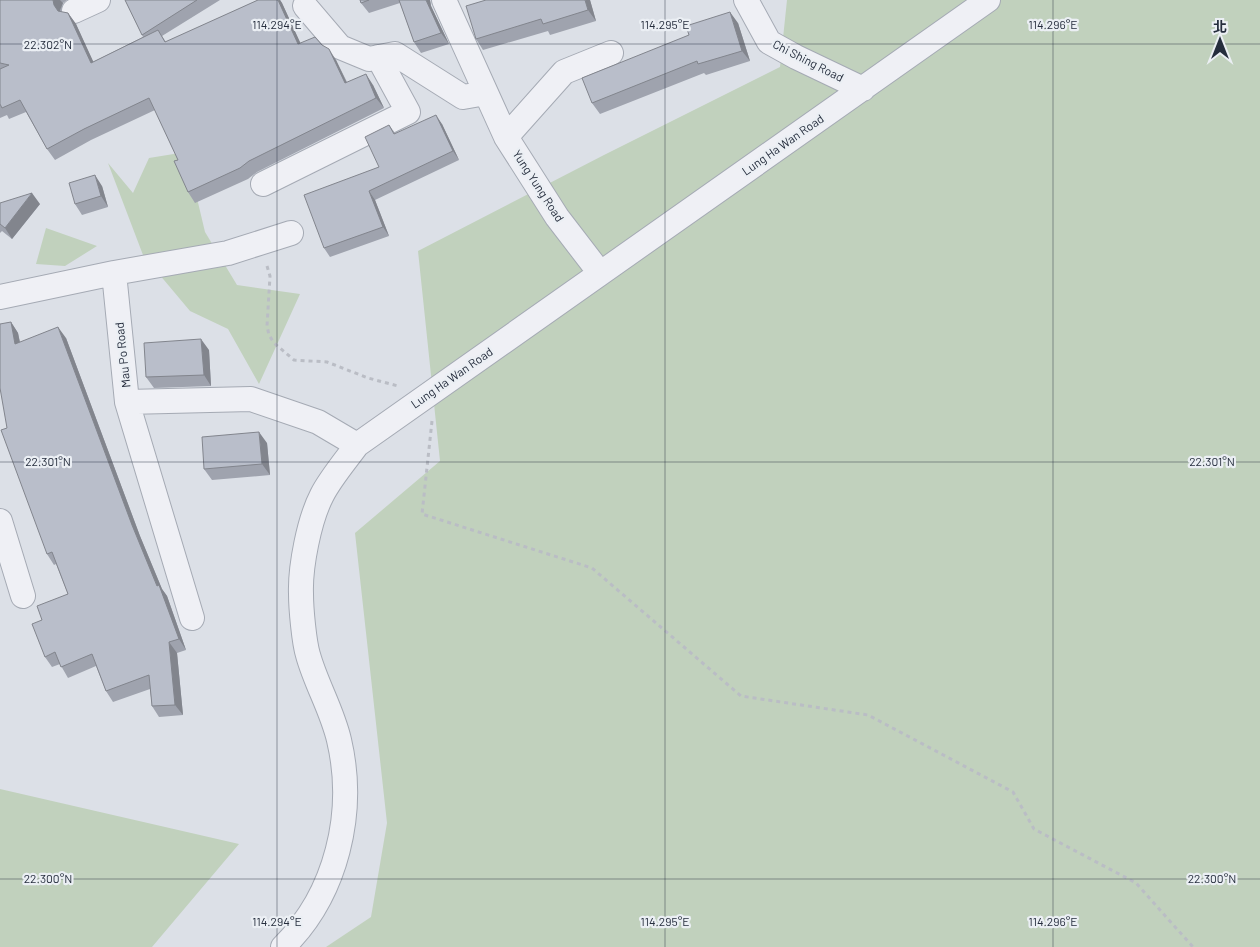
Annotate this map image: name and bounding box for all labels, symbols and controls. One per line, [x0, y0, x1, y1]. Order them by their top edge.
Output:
north arrow [1195, 15, 1245, 65]
text: 114.294°E [252, 17, 302, 31]
text: 114.295°E [640, 17, 690, 31]
text: 114.296°E [1028, 17, 1078, 31]
text: 北 [1213, 18, 1227, 35]
street label: Chi Shing Road [771, 36, 846, 84]
text: 22.302°N [24, 37, 72, 51]
street label: Lung Ha Wan Road [739, 111, 826, 178]
street label: Yung Yung Road [510, 147, 567, 224]
street label: Mau Po Road [112, 322, 132, 389]
street label: Lung Ha Wan Road [408, 344, 495, 411]
text: 22.301°N [25, 454, 71, 468]
text: 22.301°N [1189, 454, 1235, 468]
text: 22.300°N [24, 871, 72, 885]
text: 22.300°N [1188, 871, 1236, 885]
text: 114.294°E [252, 914, 302, 928]
text: 114.295°E [640, 914, 690, 928]
text: 114.296°E [1028, 914, 1078, 928]

